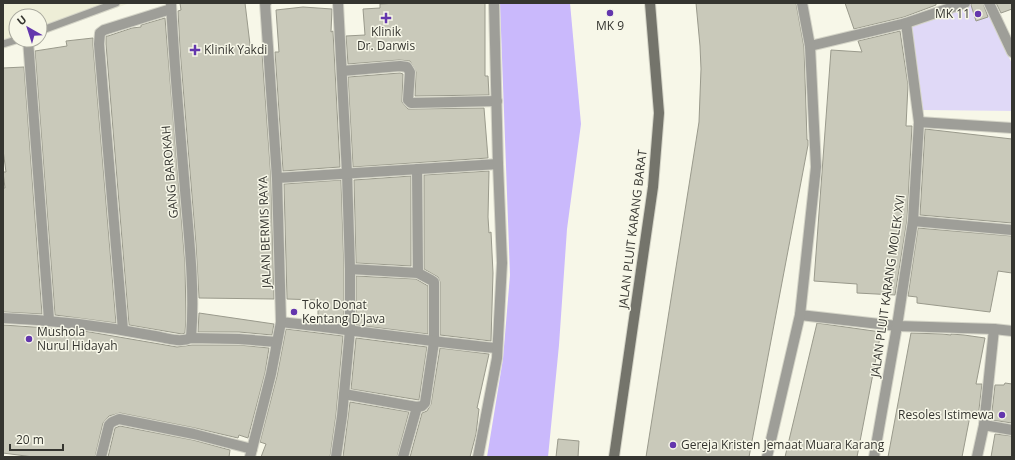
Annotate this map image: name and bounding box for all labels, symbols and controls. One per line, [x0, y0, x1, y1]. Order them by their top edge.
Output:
place label: MK 11 [935, 5, 970, 22]
north arrow [8, 8, 48, 48]
marker: MK 9 [605, 8, 615, 18]
marker: MK 11 [973, 9, 983, 19]
text: U [13, 11, 29, 28]
marker: Klinik Dr. Darwis [380, 12, 392, 24]
place label: MK 9 [596, 17, 624, 34]
place label: Klinik Dr. Darwis [357, 23, 415, 54]
place label: Klinik Yakdi [204, 41, 267, 58]
marker: Klinik Yakdi [189, 44, 201, 56]
street label: GANG BAROKAH [157, 125, 182, 219]
street label: JALAN PLUIT KARANG BARAT [614, 148, 651, 310]
street label: JALAN BERMIS RAYA [254, 175, 275, 289]
street label: JALAN PLUIT KARANG MOLEK XVI [866, 194, 909, 379]
place label: Toko Donat Kentang D'Java [302, 296, 385, 327]
marker: Toko Donat Kentang D'Java [289, 307, 299, 317]
place label: Mushola Nurul Hidayah [37, 323, 118, 354]
marker: Mushola Nurul Hidayah [24, 334, 34, 344]
place label: Resoles Istimewa [898, 406, 994, 423]
marker: Resoles Istimewa [997, 410, 1007, 420]
scale bar [10, 426, 63, 452]
text: 20 m [16, 431, 44, 448]
place label: Gereja Kristen Jemaat Muara Karang [681, 436, 885, 453]
marker: Gereja Kristen Jemaat Muara Karang [668, 440, 678, 450]

